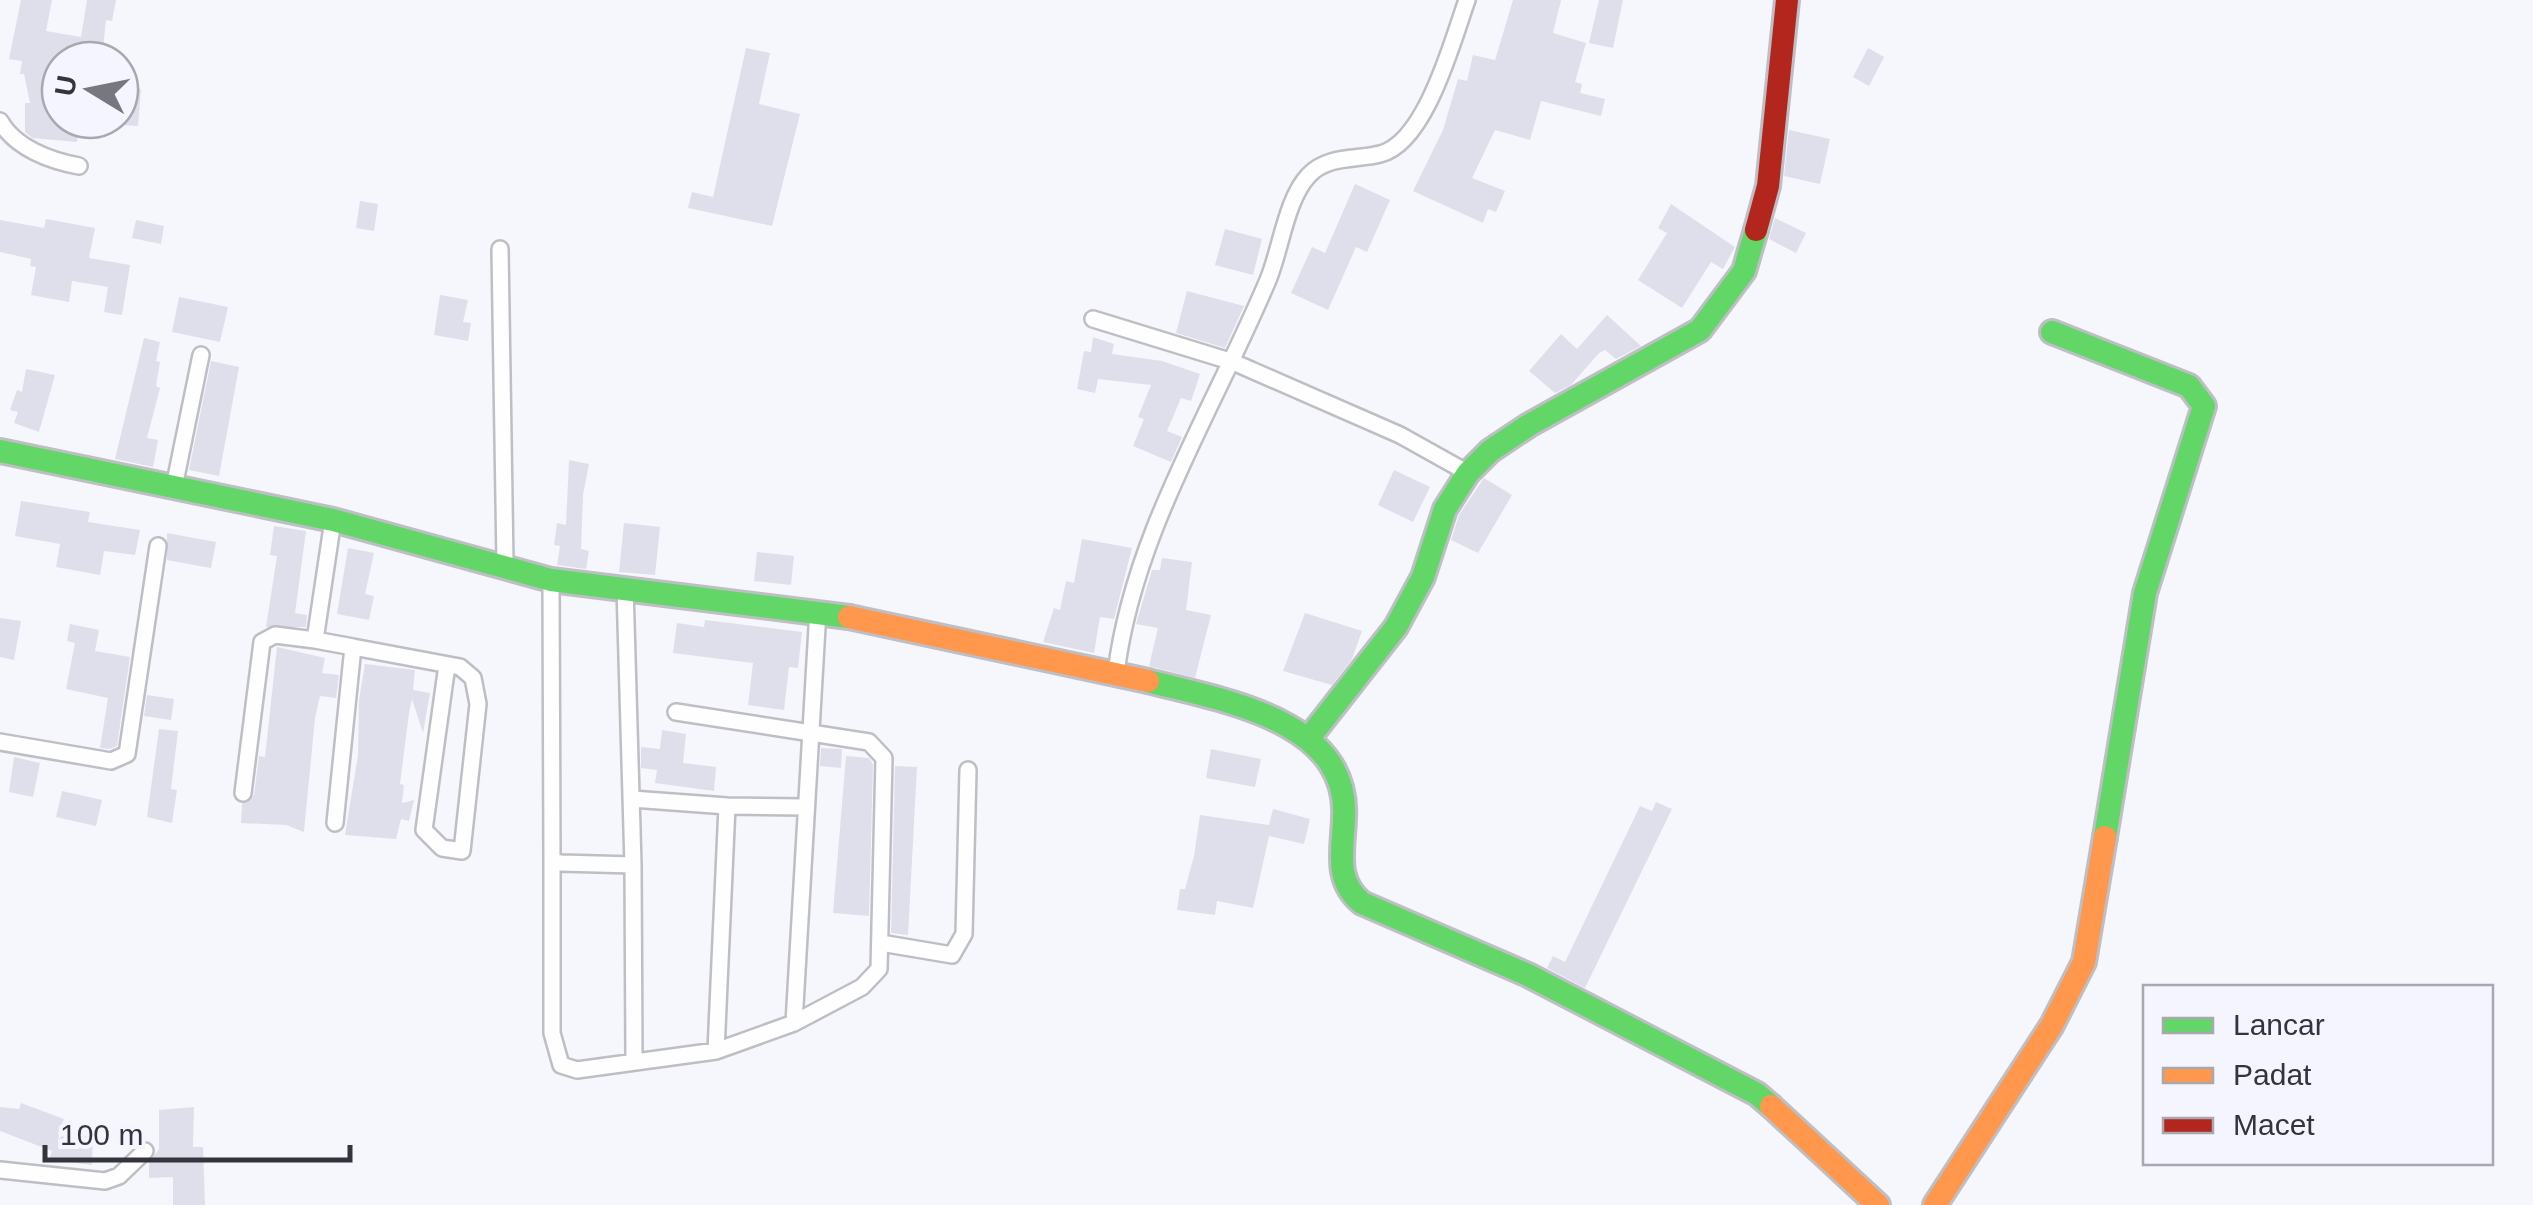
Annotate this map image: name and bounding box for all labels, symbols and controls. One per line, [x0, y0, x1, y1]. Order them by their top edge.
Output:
north arrow [40, 40, 140, 140]
text: U [49, 73, 83, 98]
legend [2143, 985, 2493, 1165]
text: Lancar [2233, 1008, 2325, 1041]
text: Padat [2233, 1058, 2312, 1091]
scale bar [45, 1100, 350, 1162]
text: Macet [2233, 1108, 2315, 1141]
text: 100 m [60, 1118, 143, 1151]

